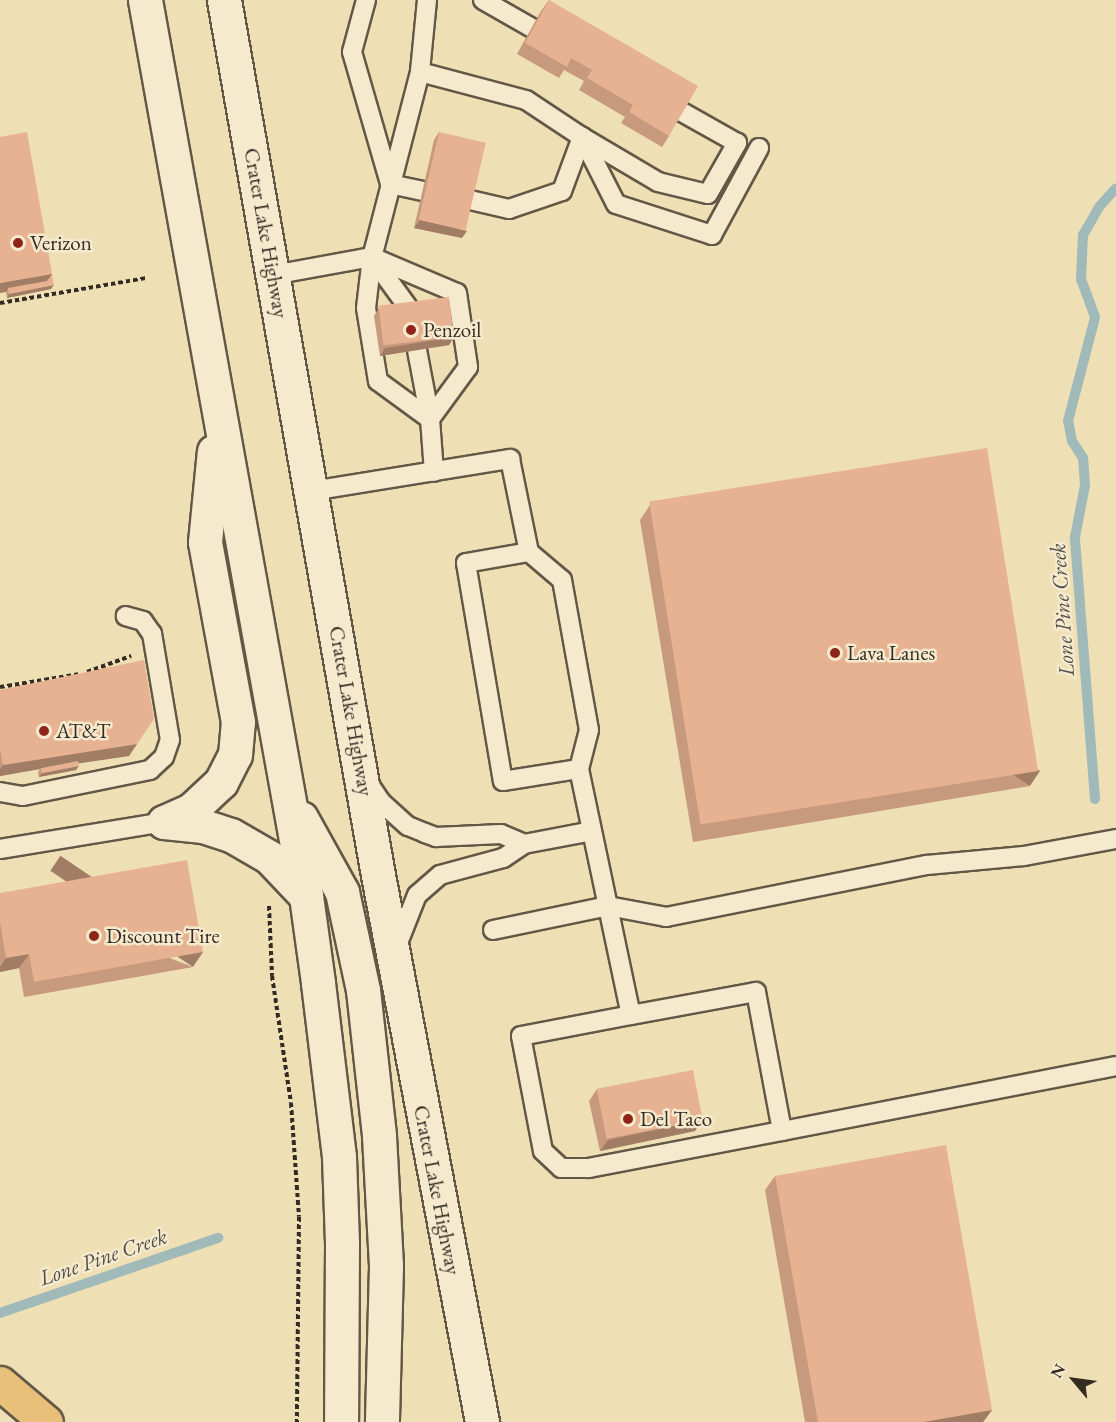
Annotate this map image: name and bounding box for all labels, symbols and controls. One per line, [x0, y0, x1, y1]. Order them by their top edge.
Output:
street label: Crater Lake Highway [239, 146, 293, 320]
place label: Verizon [30, 230, 92, 256]
marker: Verizon [11, 236, 25, 250]
place label: Penzoil [423, 317, 481, 343]
marker: Penzoil [404, 323, 418, 337]
water label: Lone Pine Creek [1044, 543, 1080, 677]
street label: Crater Lake Highway [324, 624, 378, 798]
place label: Lava Lanes [847, 640, 935, 666]
marker: Lava Lanes [828, 646, 842, 660]
place label: AT&T [56, 718, 110, 744]
marker: AT&T [37, 724, 51, 738]
place label: Discount Tire [106, 923, 220, 949]
marker: Discount Tire [87, 929, 101, 943]
street label: Crater Lake Highway [408, 1103, 466, 1277]
place label: Del Taco [640, 1106, 712, 1132]
marker: Del Taco [621, 1112, 635, 1126]
water label: Lone Pine Creek [36, 1223, 170, 1291]
north arrow [1044, 1350, 1104, 1410]
text: N [1045, 1360, 1070, 1382]

